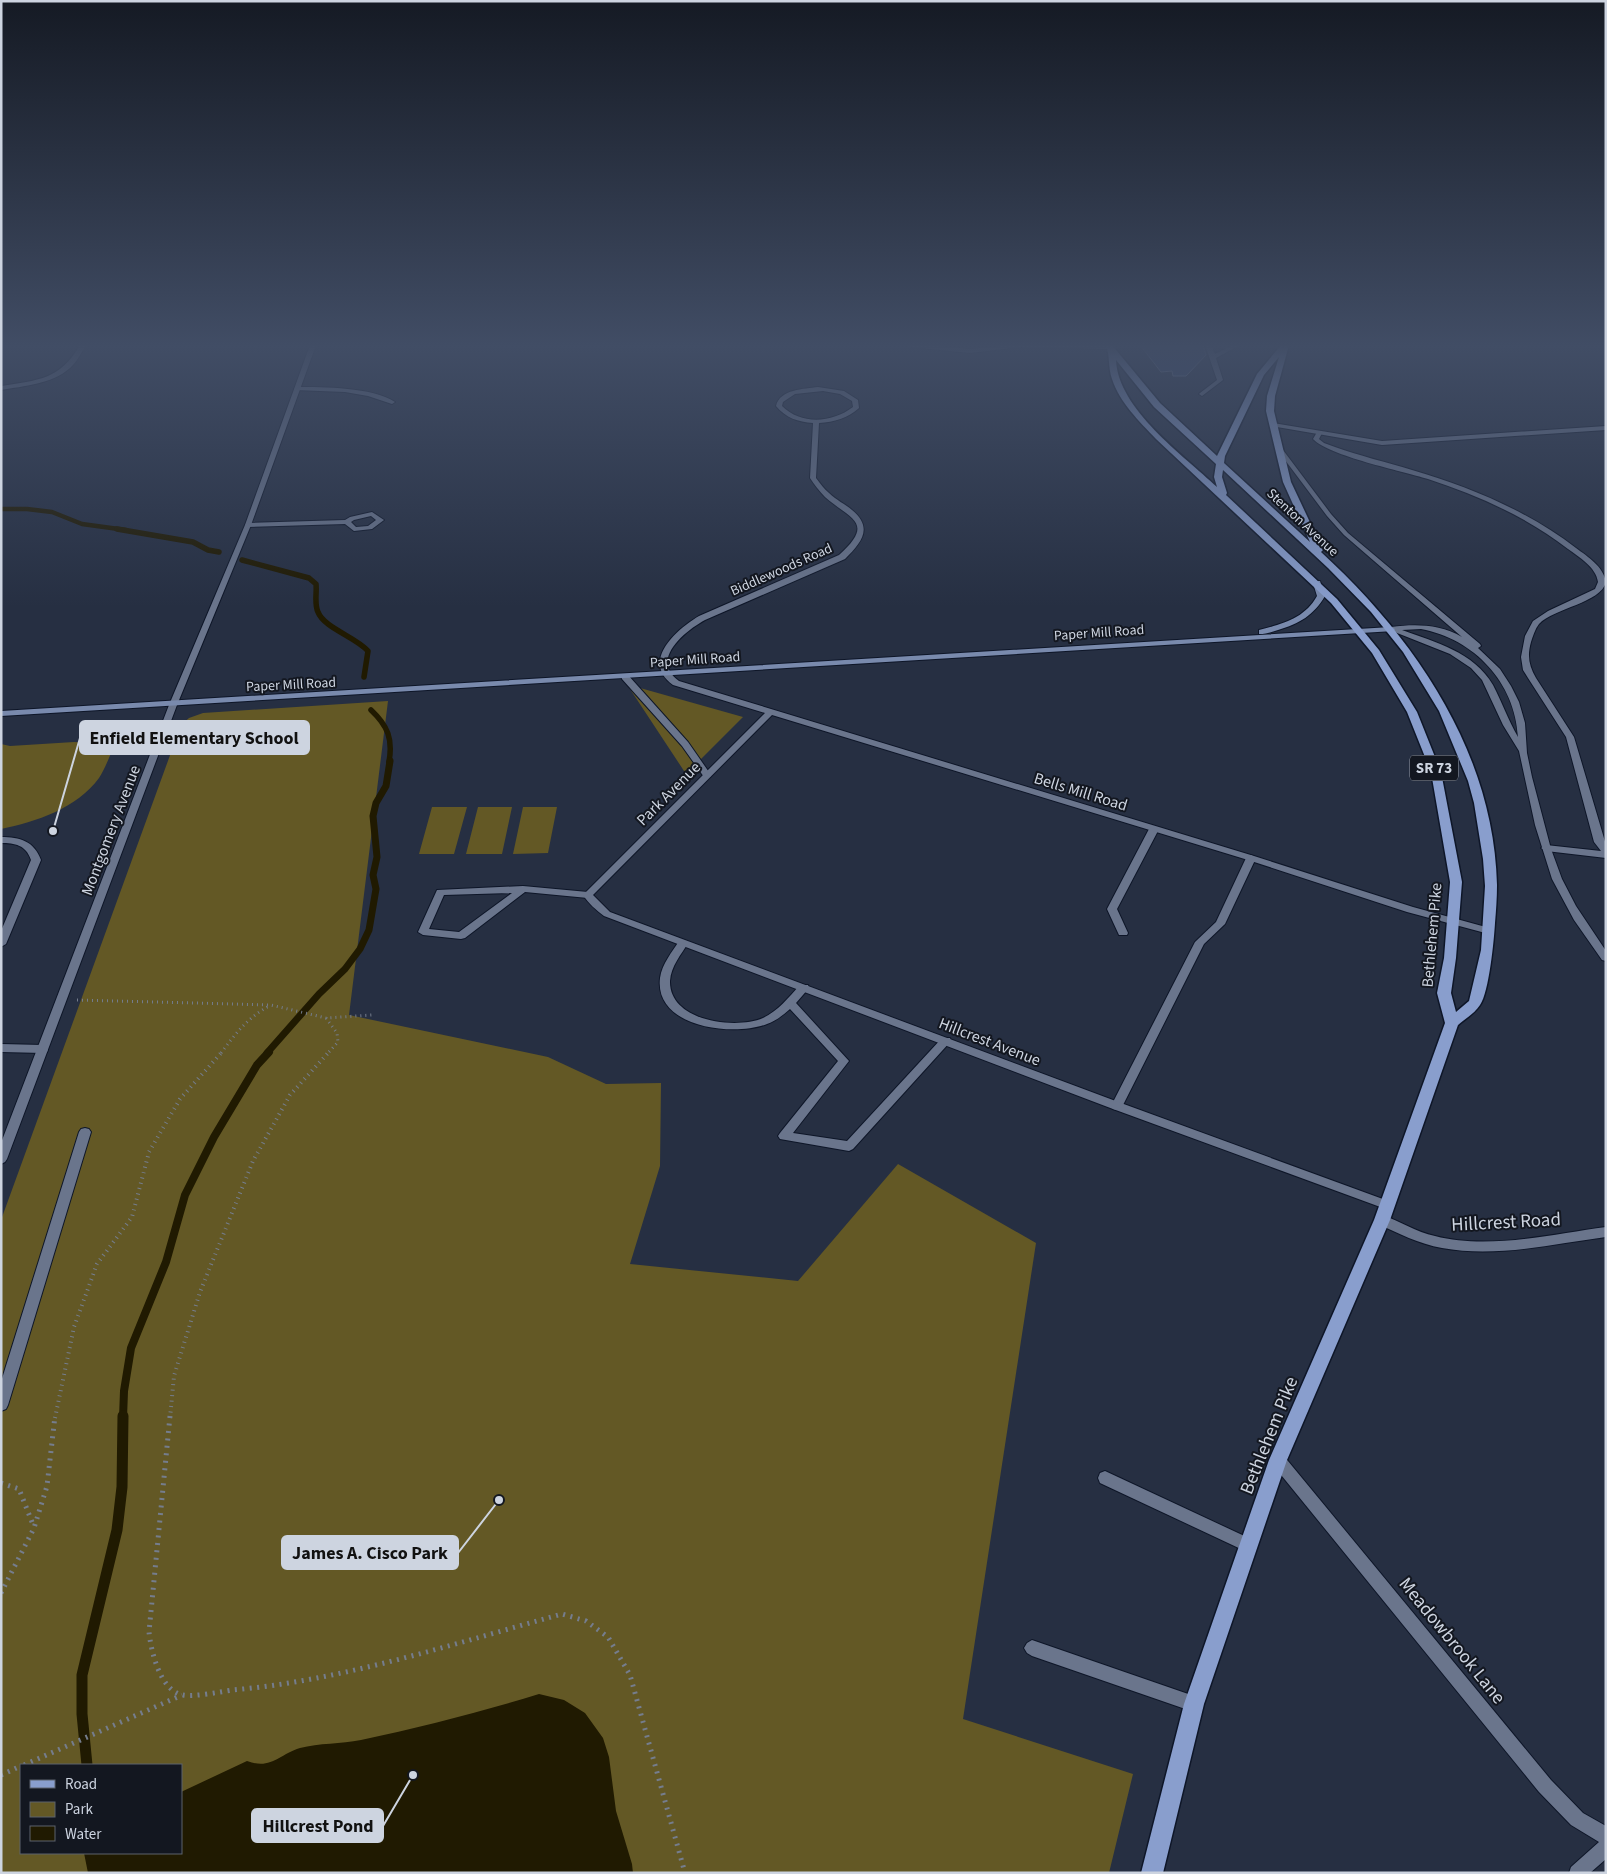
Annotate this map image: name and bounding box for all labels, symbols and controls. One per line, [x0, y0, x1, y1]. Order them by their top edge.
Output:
street label: Stenton Avenue [1262, 484, 1343, 561]
street label: Biddlewoods Road [727, 539, 835, 601]
street label: Paper Mill Road [1053, 620, 1145, 646]
street label: Paper Mill Road [649, 647, 741, 673]
street label: Paper Mill Road [245, 673, 337, 697]
callout: Enfield Elementary School [80, 721, 309, 754]
text: Enfield Elementary School [89, 726, 299, 751]
road number: SR 73 [1410, 756, 1458, 780]
street label: Park Avenue [632, 757, 706, 831]
street label: Montgomery Avenue [76, 762, 146, 899]
street label: Bells Mill Road [1031, 767, 1130, 817]
street label: Bethlehem Pike [1416, 882, 1448, 988]
street label: Hillcrest Avenue [936, 1012, 1044, 1071]
street label: Hillcrest Road [1451, 1206, 1562, 1239]
street label: Bethlehem Pike [1234, 1373, 1305, 1498]
callout: James A. Cisco Park [282, 1536, 458, 1569]
text: James A. Cisco Park [292, 1541, 448, 1566]
street label: Meadowbrook Lane [1392, 1572, 1512, 1710]
legend [20, 1764, 182, 1854]
text: Road [65, 1774, 97, 1795]
text: Park [65, 1799, 94, 1820]
callout: Hillcrest Pond [252, 1809, 383, 1842]
text: Hillcrest Pond [262, 1814, 374, 1839]
text: Water [65, 1824, 102, 1845]

